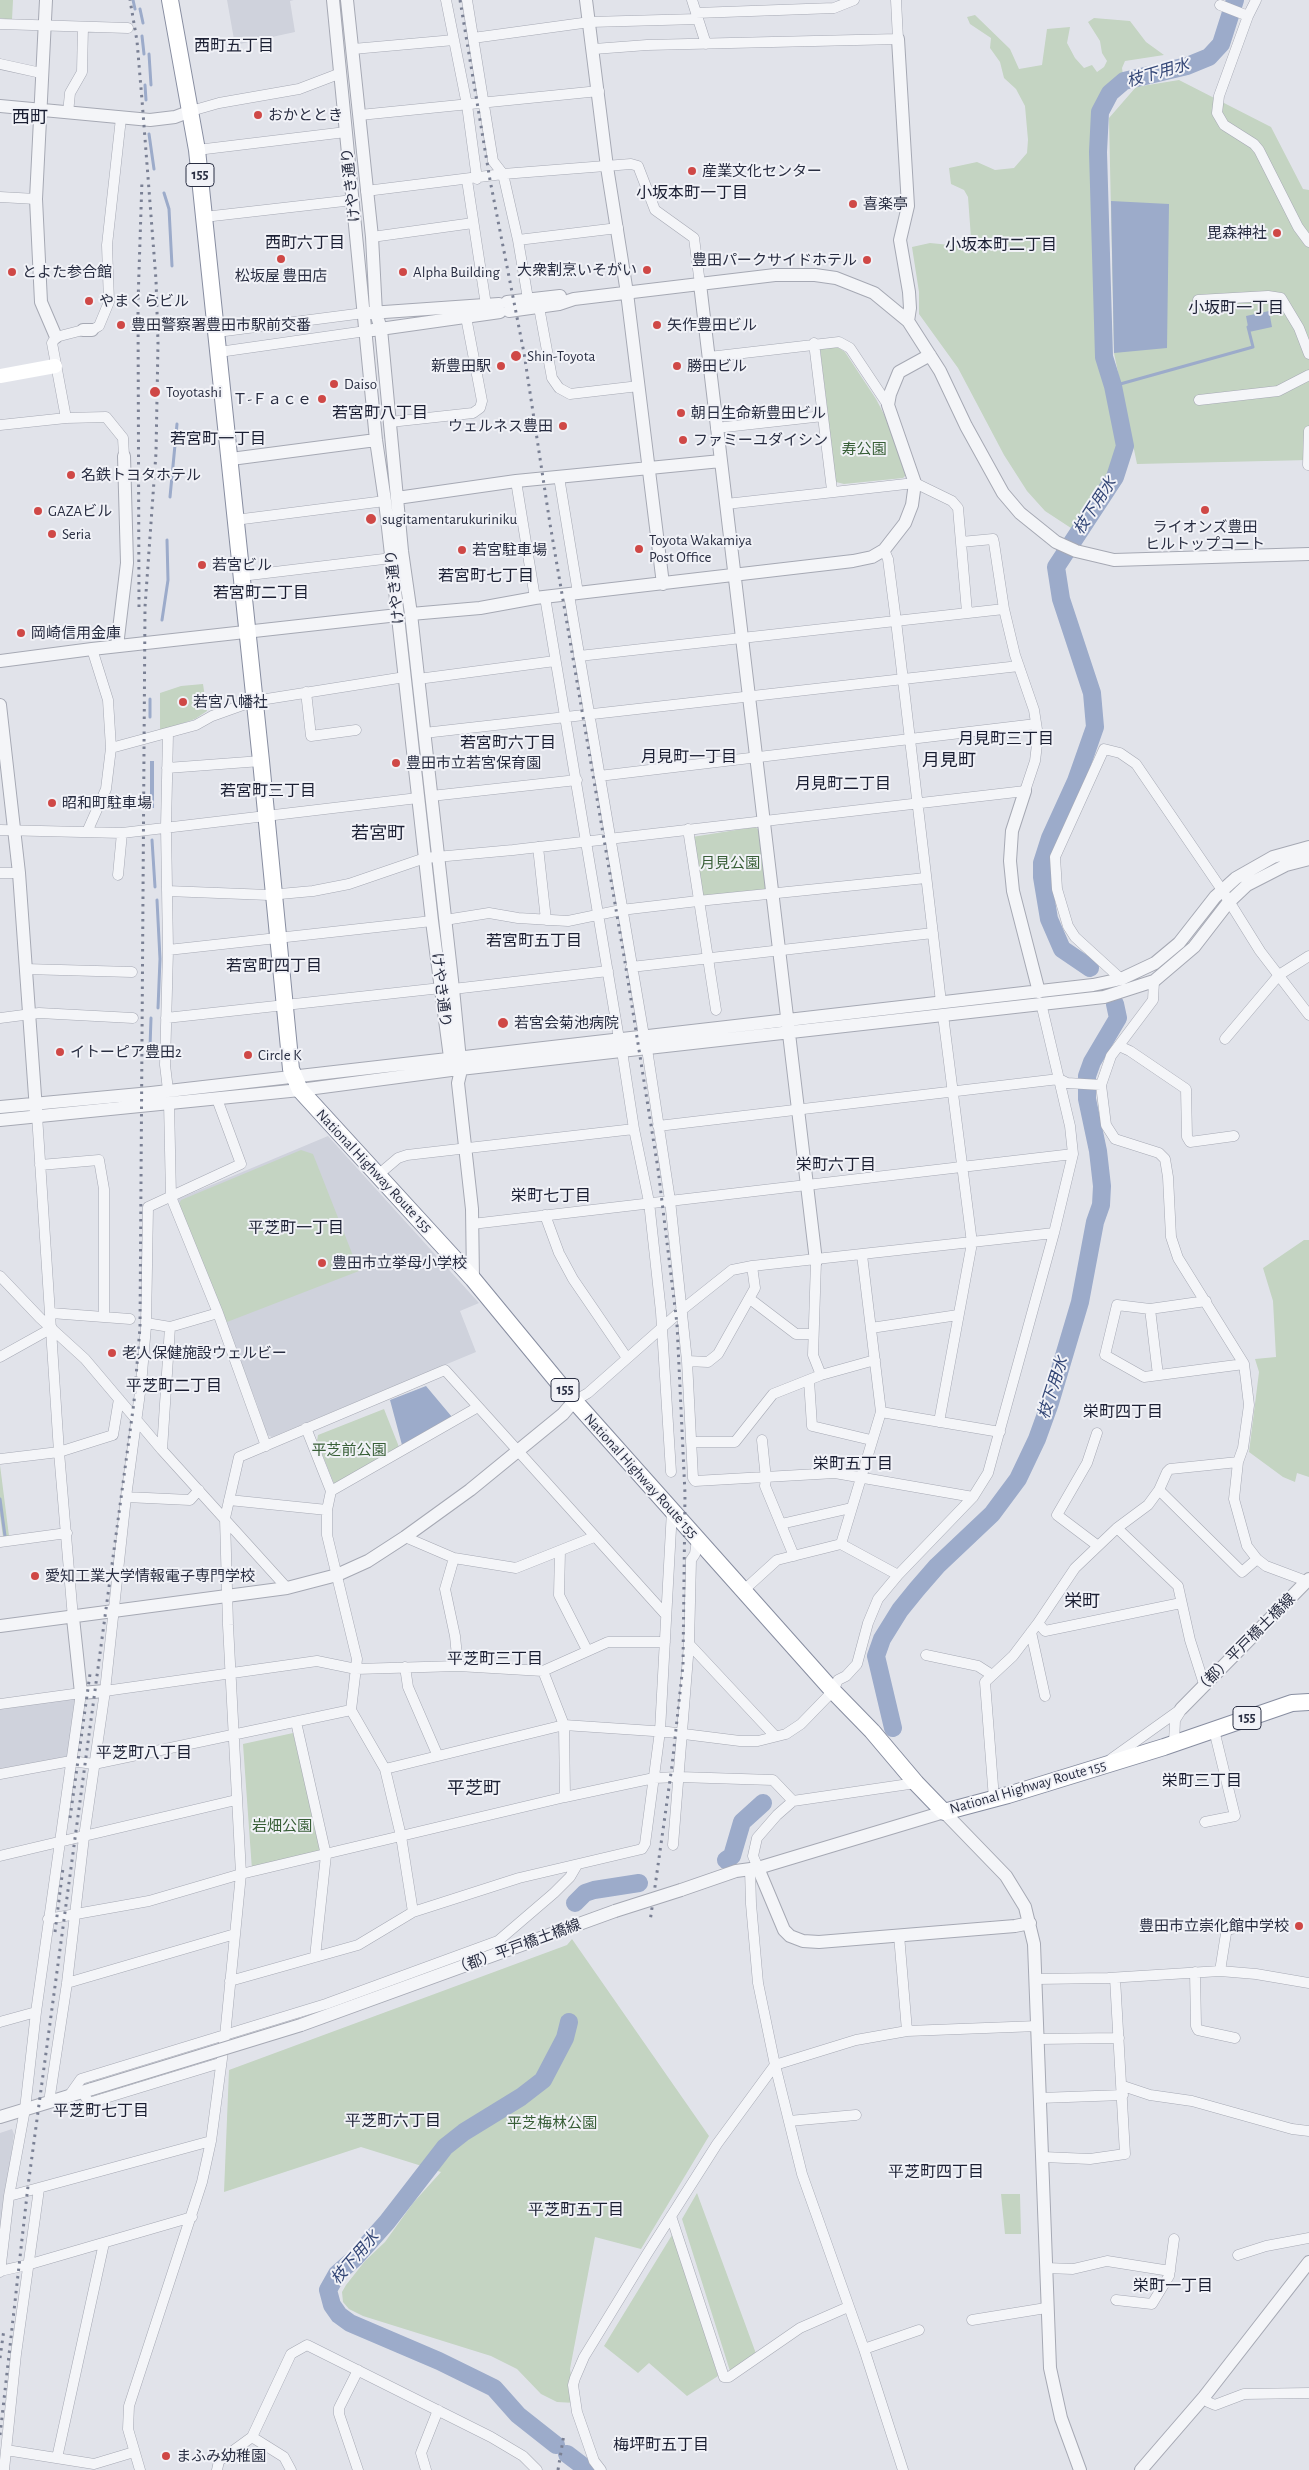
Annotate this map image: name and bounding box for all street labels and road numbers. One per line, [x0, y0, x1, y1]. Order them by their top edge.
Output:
street label: けやき通り [338, 147, 364, 223]
road number: 155 [186, 164, 214, 186]
street label: けやき通り [382, 549, 408, 625]
street label: けやき通り [427, 952, 455, 1028]
street label: National Highway Route 155 [312, 1106, 436, 1236]
road number: 155 [551, 1378, 579, 1402]
street label: National Highway Route 155 [580, 1410, 702, 1542]
street label: （都）平戸橋土橋線 [1191, 1590, 1299, 1698]
road number: 155 [1233, 1706, 1261, 1730]
street label: National Highway Route 155 [948, 1756, 1108, 1818]
street label: （都）平戸橋土橋線 [450, 1915, 584, 1979]

